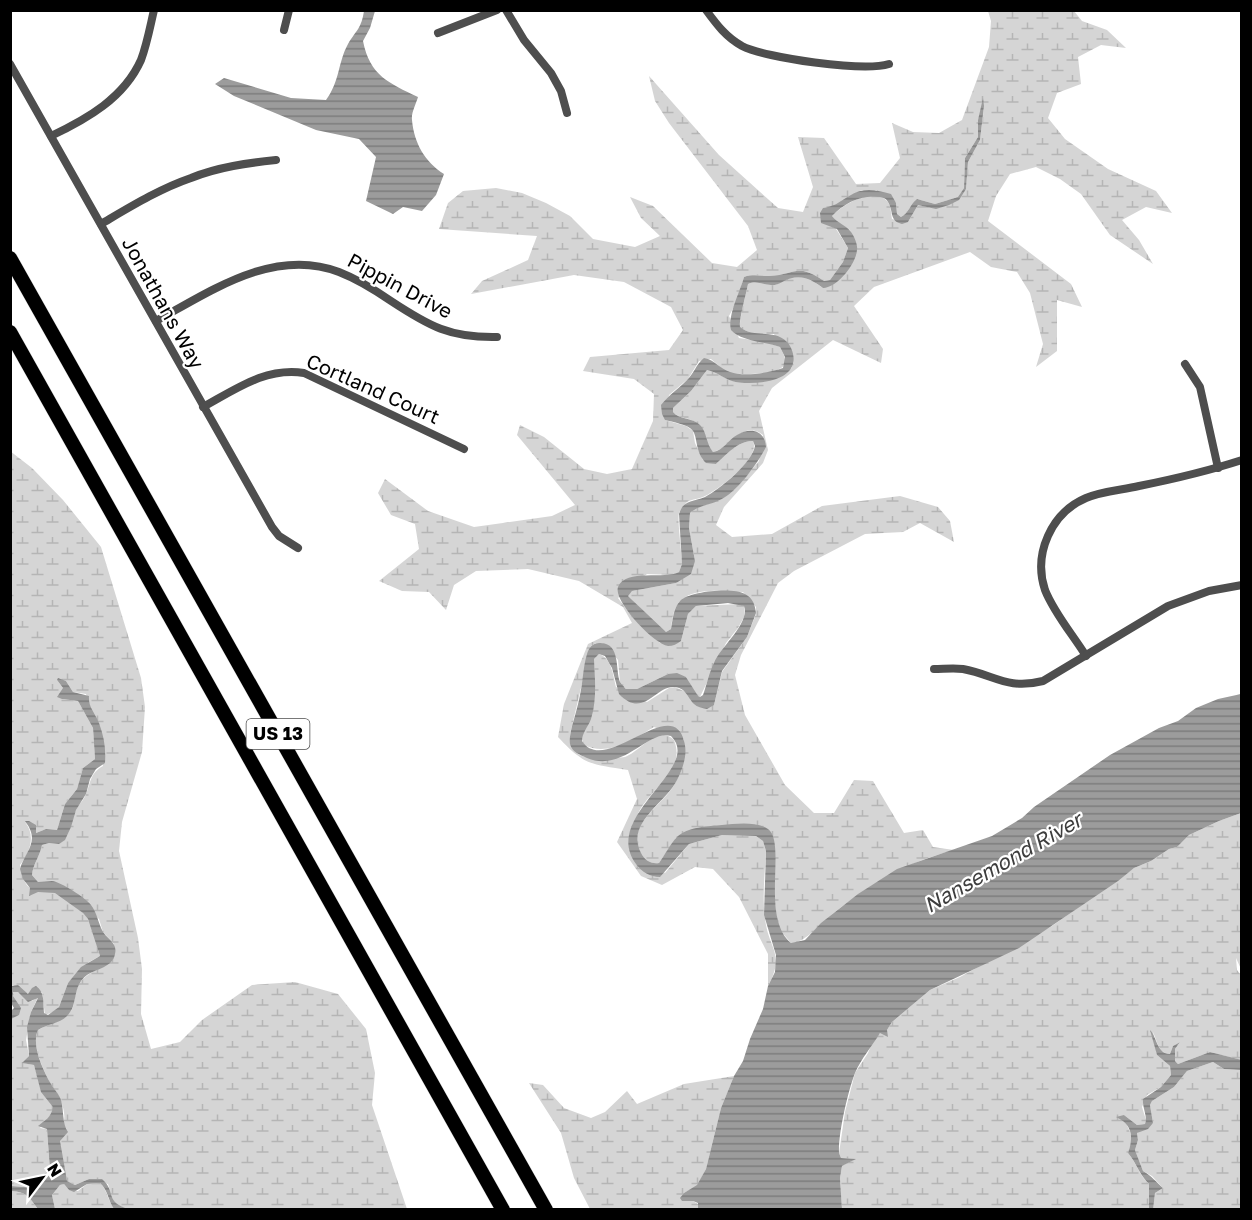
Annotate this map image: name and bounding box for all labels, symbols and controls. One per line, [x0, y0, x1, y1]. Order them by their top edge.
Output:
street label: Jonathans Way [118, 233, 210, 372]
street label: Pippin Drive [344, 247, 457, 323]
street label: Cortland Court [303, 348, 444, 428]
road number: US 13 [246, 719, 310, 749]
water label: Nansemond River [919, 805, 1088, 918]
north arrow [12, 1148, 72, 1208]
text: N [43, 1160, 66, 1181]

